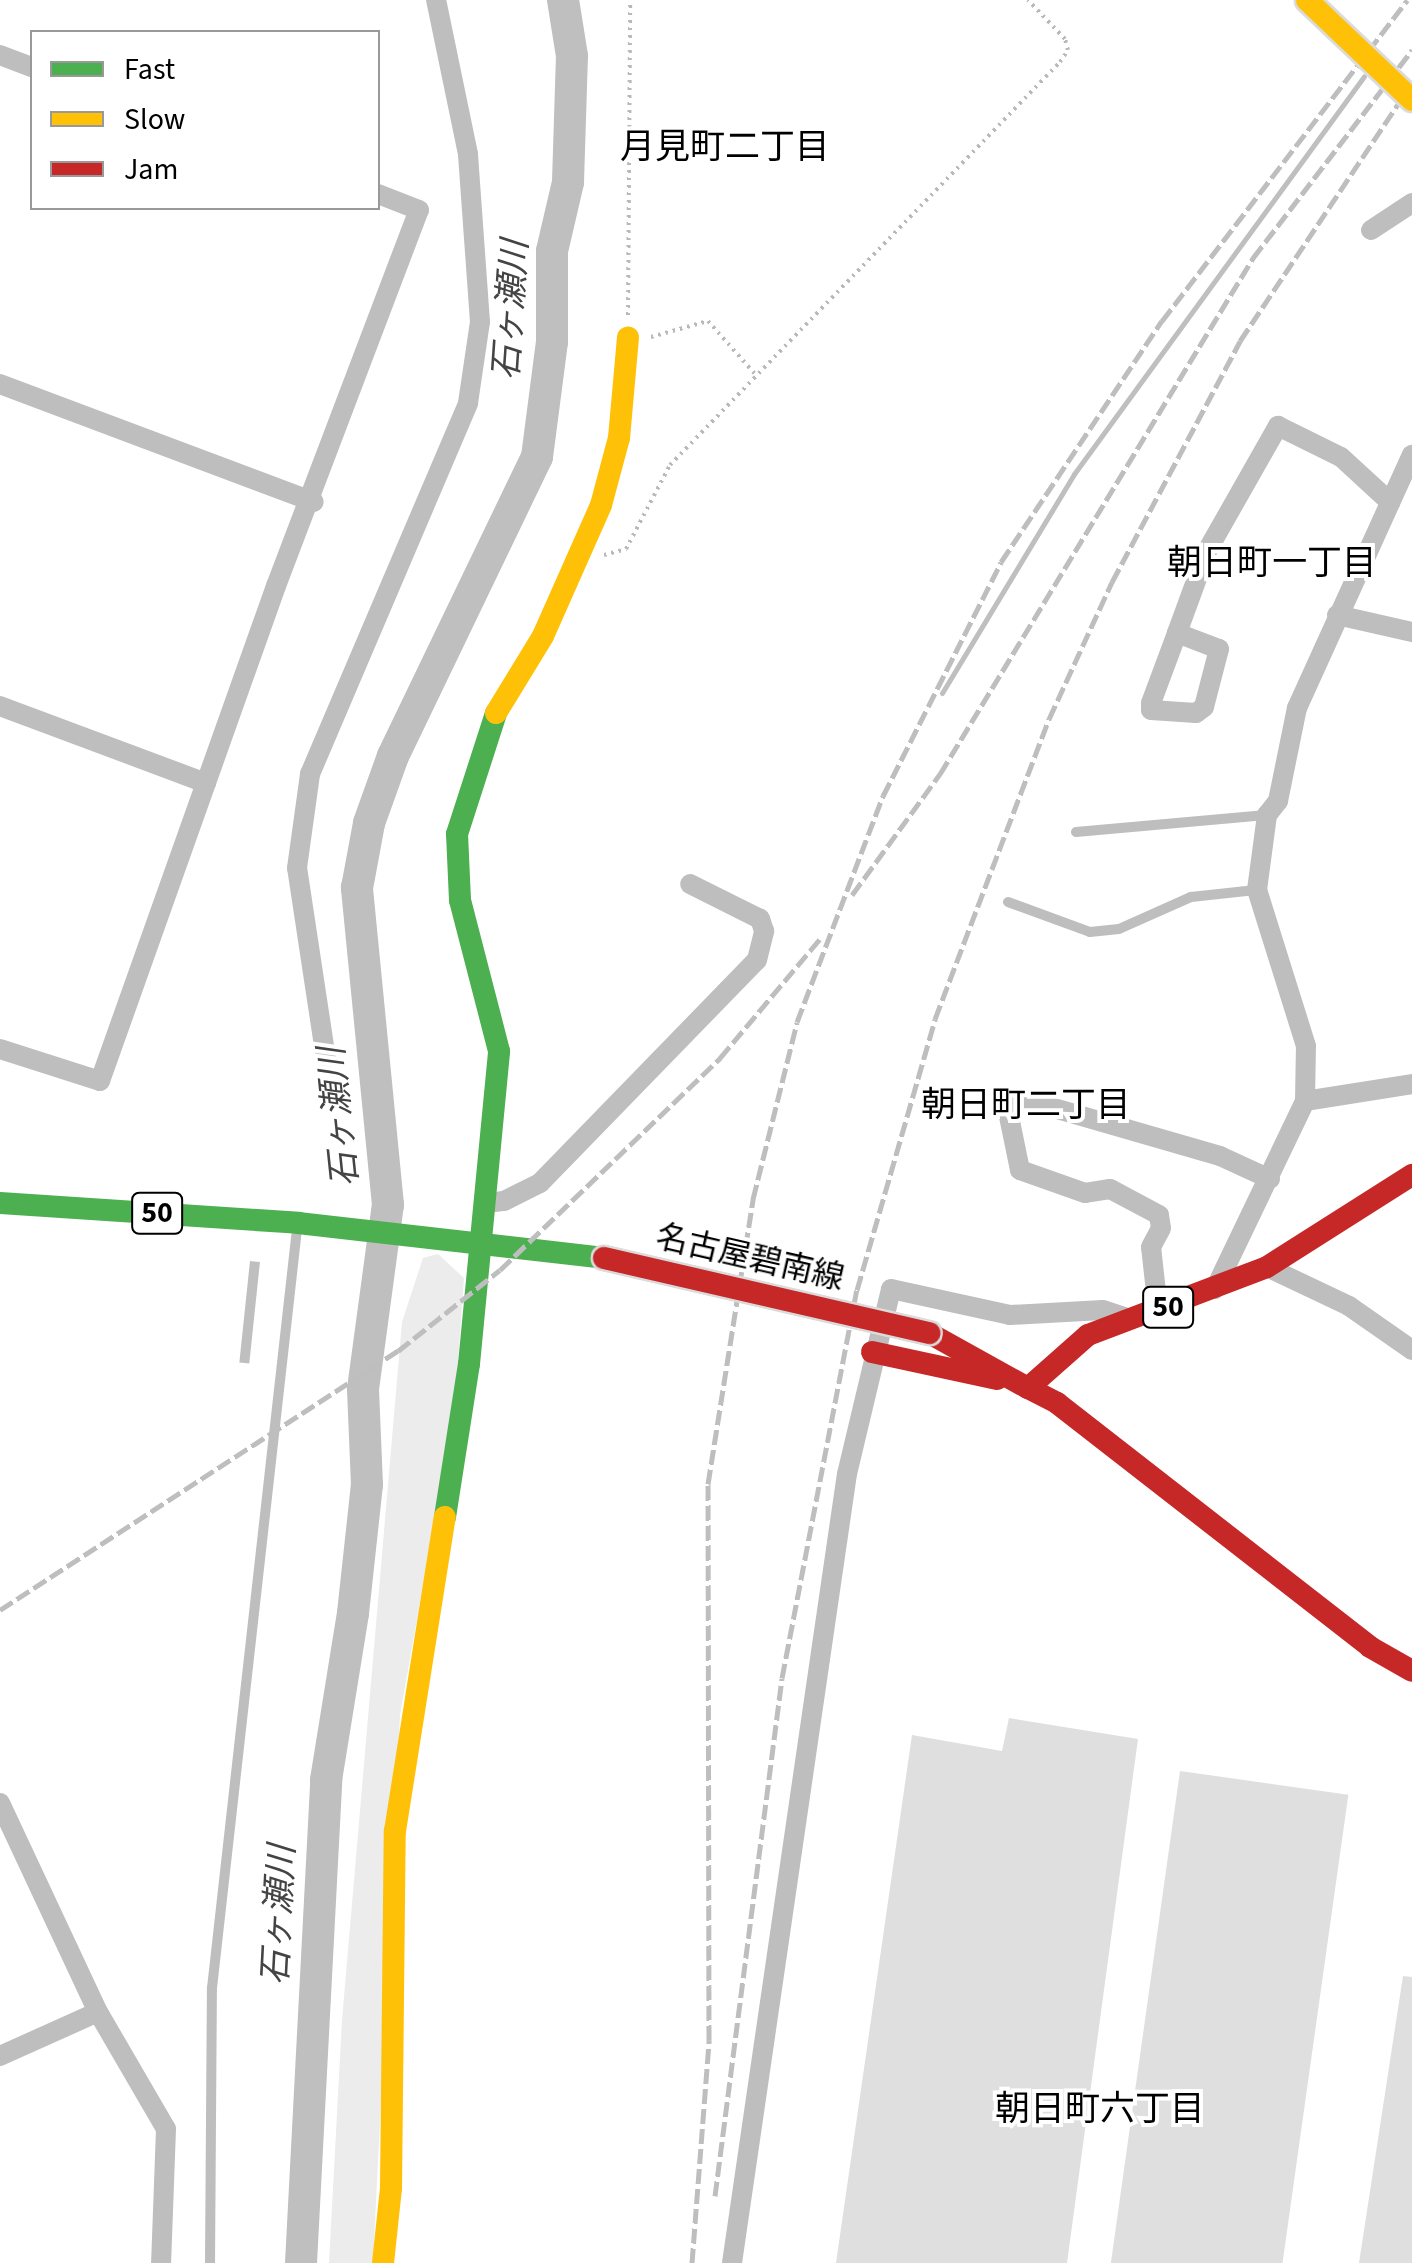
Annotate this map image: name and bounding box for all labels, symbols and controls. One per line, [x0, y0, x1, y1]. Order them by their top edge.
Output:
legend [30, 30, 380, 210]
text: Fast [124, 48, 175, 91]
text: Slow [124, 98, 185, 141]
district label: 月見町二丁目 [620, 126, 830, 168]
text: Jam [124, 148, 178, 191]
water label: 石ヶ瀬川 [485, 239, 537, 381]
district label: 朝日町一丁目 [1167, 542, 1377, 584]
water label: 石ヶ瀬川 [311, 1045, 367, 1189]
district label: 朝日町二丁目 [921, 1084, 1131, 1126]
road number: 50 [130, 1188, 184, 1238]
street label: 名古屋碧南線 [652, 1218, 848, 1298]
road number: 50 [1140, 1282, 1196, 1332]
water label: 石ヶ瀬川 [254, 1844, 304, 1986]
district label: 朝日町六丁目 [995, 2088, 1205, 2130]

